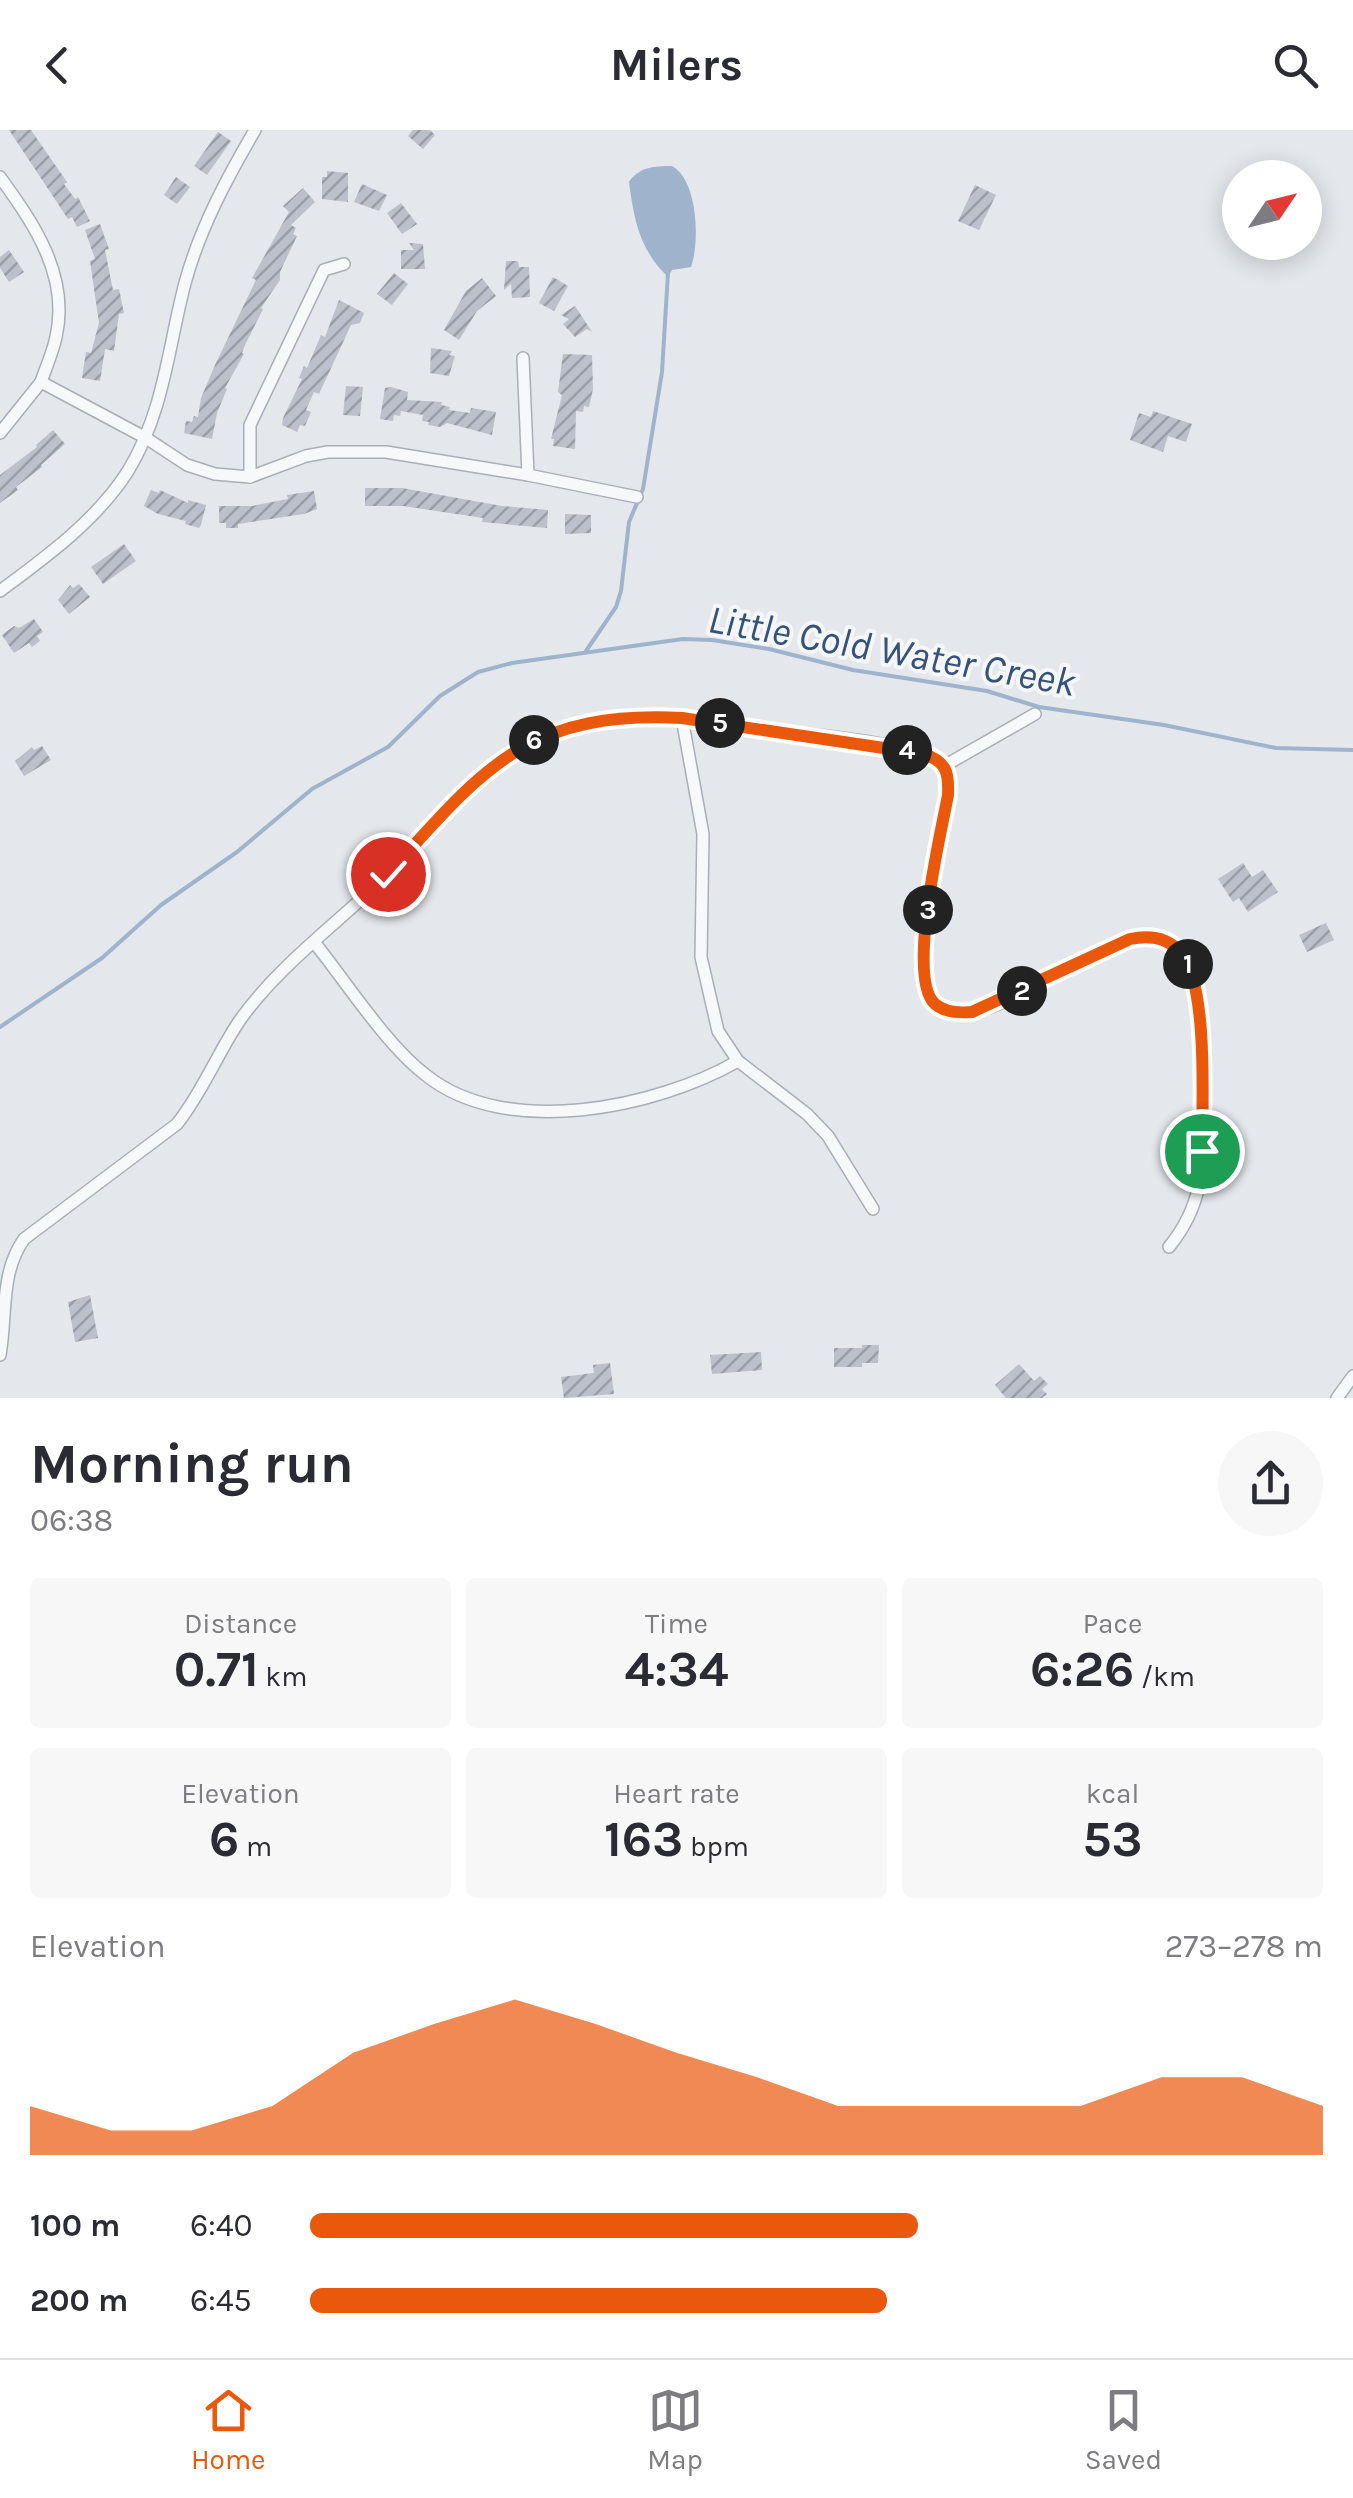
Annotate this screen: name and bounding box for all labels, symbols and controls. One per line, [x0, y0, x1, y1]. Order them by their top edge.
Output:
icon: back [30, 38, 85, 93]
icon: search [1268, 38, 1323, 93]
text: Milers [610, 39, 743, 91]
north arrow [1222, 160, 1322, 260]
map controls [1222, 160, 1322, 260]
water label: Little Cold Water Creek [705, 595, 1080, 706]
pin: 5 [695, 698, 745, 748]
text: 5 [712, 706, 728, 739]
pin: 6 [509, 715, 559, 765]
text: 6 [526, 723, 543, 756]
pin: 4 [882, 725, 932, 775]
text: 4 [899, 733, 915, 766]
pin [346, 832, 431, 917]
icon: check [361, 847, 416, 902]
pin: 3 [903, 885, 953, 935]
text: 3 [919, 893, 937, 926]
pin: 1 [1163, 939, 1213, 989]
text: 1 [1183, 947, 1193, 980]
pin: 2 [997, 966, 1047, 1016]
text: 2 [1014, 974, 1030, 1007]
pin [1160, 1109, 1245, 1194]
icon: arrive [1175, 1124, 1230, 1179]
button: share [1218, 1431, 1323, 1536]
text: Morning run [30, 1432, 354, 1496]
text: 06:38 [30, 1502, 113, 1539]
text: Distance [184, 1607, 297, 1640]
text: Time [645, 1607, 708, 1640]
text: Pace [1083, 1607, 1142, 1640]
text: 0.71 [174, 1640, 259, 1699]
text: 4:34 [624, 1640, 729, 1699]
text: 6:26 [1030, 1640, 1134, 1699]
text: km [259, 1660, 307, 1693]
text: /km [1134, 1660, 1195, 1693]
text: Elevation [181, 1777, 300, 1810]
text: Heart rate [613, 1777, 740, 1810]
text: kcal [1086, 1777, 1139, 1810]
text: 6 [209, 1810, 239, 1869]
text: 163 [604, 1810, 683, 1869]
text: 53 [1082, 1810, 1143, 1869]
text: m [239, 1830, 272, 1863]
text: bpm [683, 1830, 749, 1863]
text: Elevation [30, 1928, 165, 1965]
text: 273–278 m [1165, 1928, 1323, 1965]
text: 100 m [30, 2207, 120, 2244]
text: 6:40 [190, 2207, 253, 2244]
text: 200 m [30, 2282, 128, 2319]
text: 6:45 [190, 2282, 252, 2319]
tab: Home [191, 2383, 266, 2476]
tab: Map [647, 2383, 703, 2476]
tab: Saved [1085, 2383, 1162, 2476]

